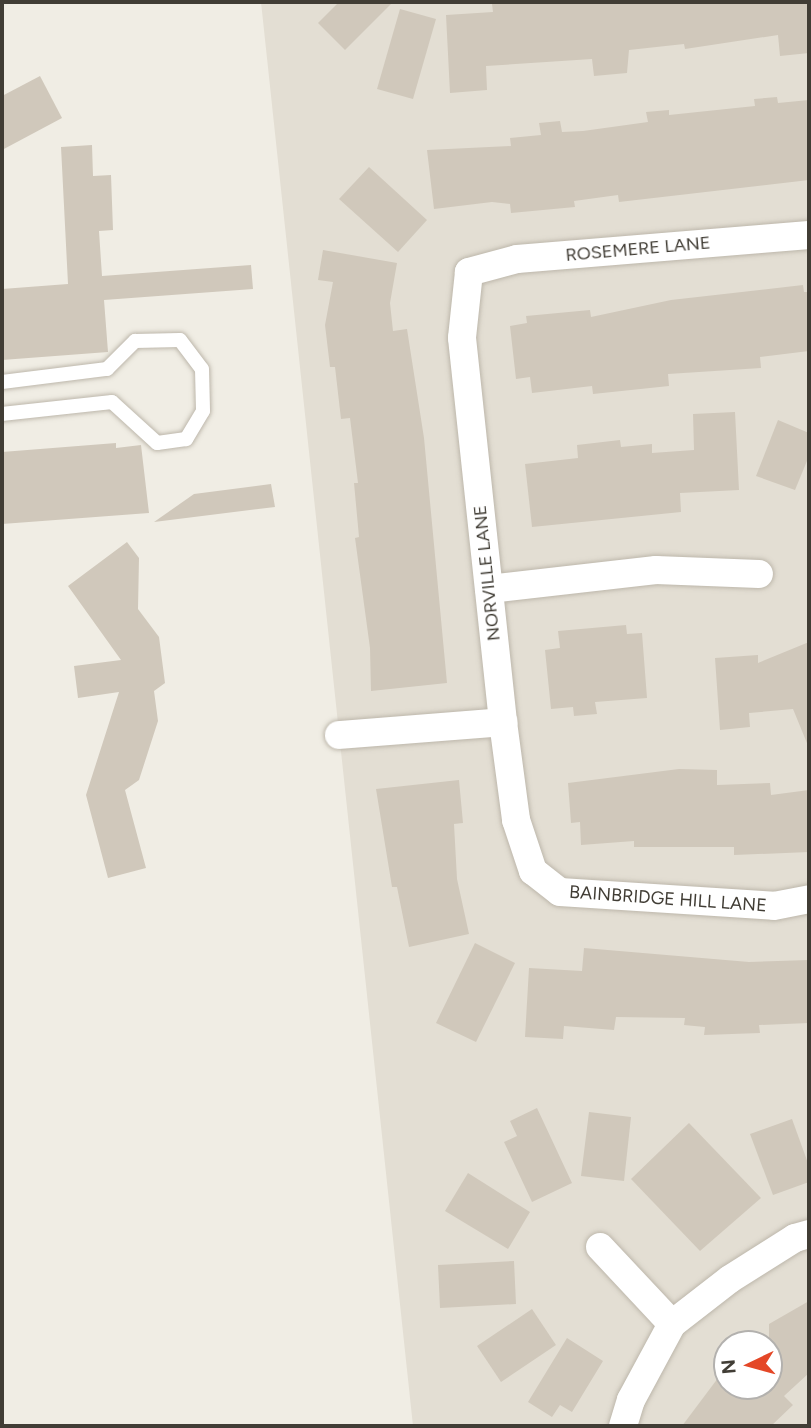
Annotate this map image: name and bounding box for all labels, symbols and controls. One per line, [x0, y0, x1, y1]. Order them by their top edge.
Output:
street label: ROSEMERE LANE [565, 232, 711, 266]
street label: NORVILLE LANE [469, 504, 505, 642]
street label: BAINBRIDGE HILL LANE [568, 881, 768, 917]
north arrow [713, 1330, 783, 1400]
text: N [716, 1358, 741, 1375]

